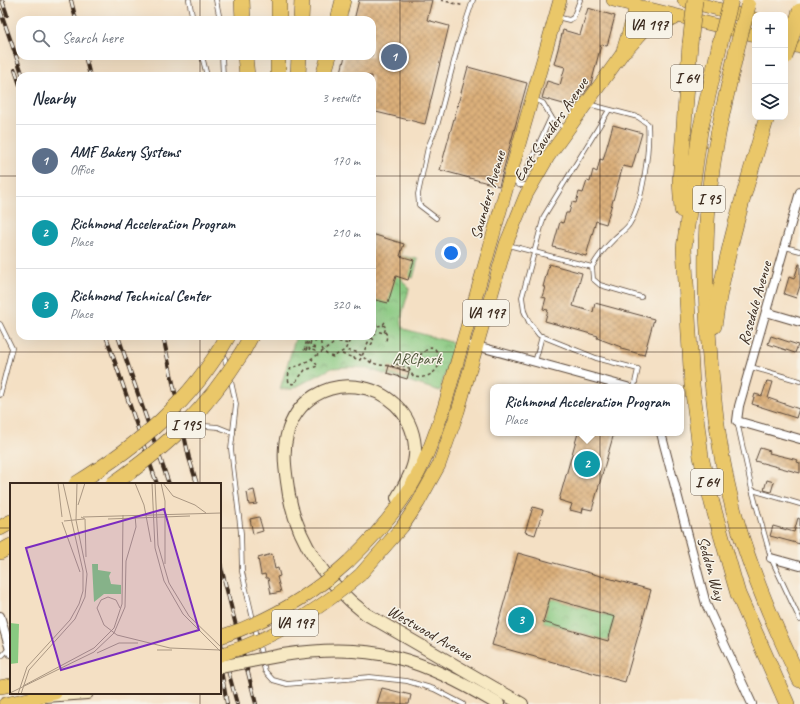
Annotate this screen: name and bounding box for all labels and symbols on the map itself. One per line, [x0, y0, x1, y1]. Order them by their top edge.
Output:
road number: VA 197 [626, 12, 672, 38]
pin: 1 [381, 42, 407, 72]
road number: I 64 [671, 65, 703, 91]
street label: East Saunders Avenue [509, 72, 594, 185]
street label: Saunders Avenue [466, 147, 511, 242]
road number: I 95 [693, 186, 725, 212]
your location [441, 243, 461, 263]
street label: Rosedale Avenue [733, 257, 777, 347]
road number: VA 197 [463, 300, 509, 326]
park label: ARCpark [393, 349, 443, 369]
road number: I 195 [167, 412, 205, 438]
pin: 2 [574, 449, 600, 479]
road number: I 64 [691, 469, 723, 495]
inset map [10, 483, 221, 694]
street label: Seddon Way [692, 534, 730, 604]
street label: Westwood Avenue [384, 601, 477, 666]
pin: 3 [508, 605, 534, 635]
road number: VA 197 [272, 610, 318, 636]

